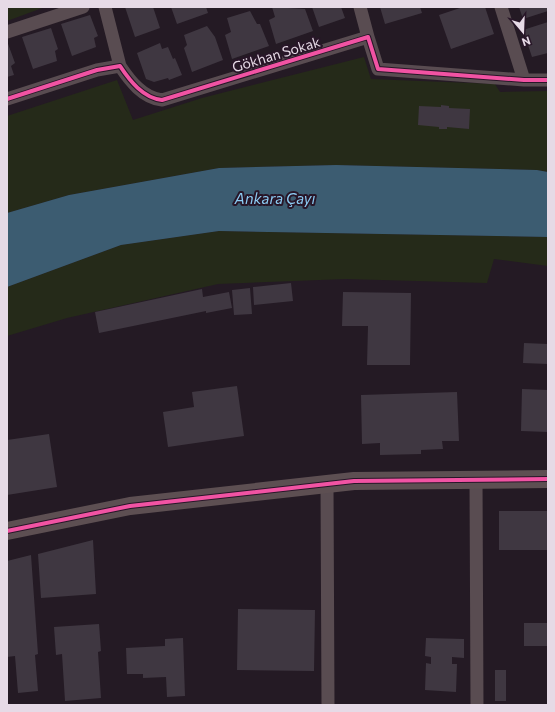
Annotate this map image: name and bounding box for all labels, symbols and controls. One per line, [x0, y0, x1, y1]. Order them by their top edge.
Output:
north arrow [503, 12, 543, 52]
street label: Gökhan Sokak [230, 32, 323, 75]
text: N [520, 34, 532, 49]
water label: Ankara Çayı [234, 189, 316, 207]

